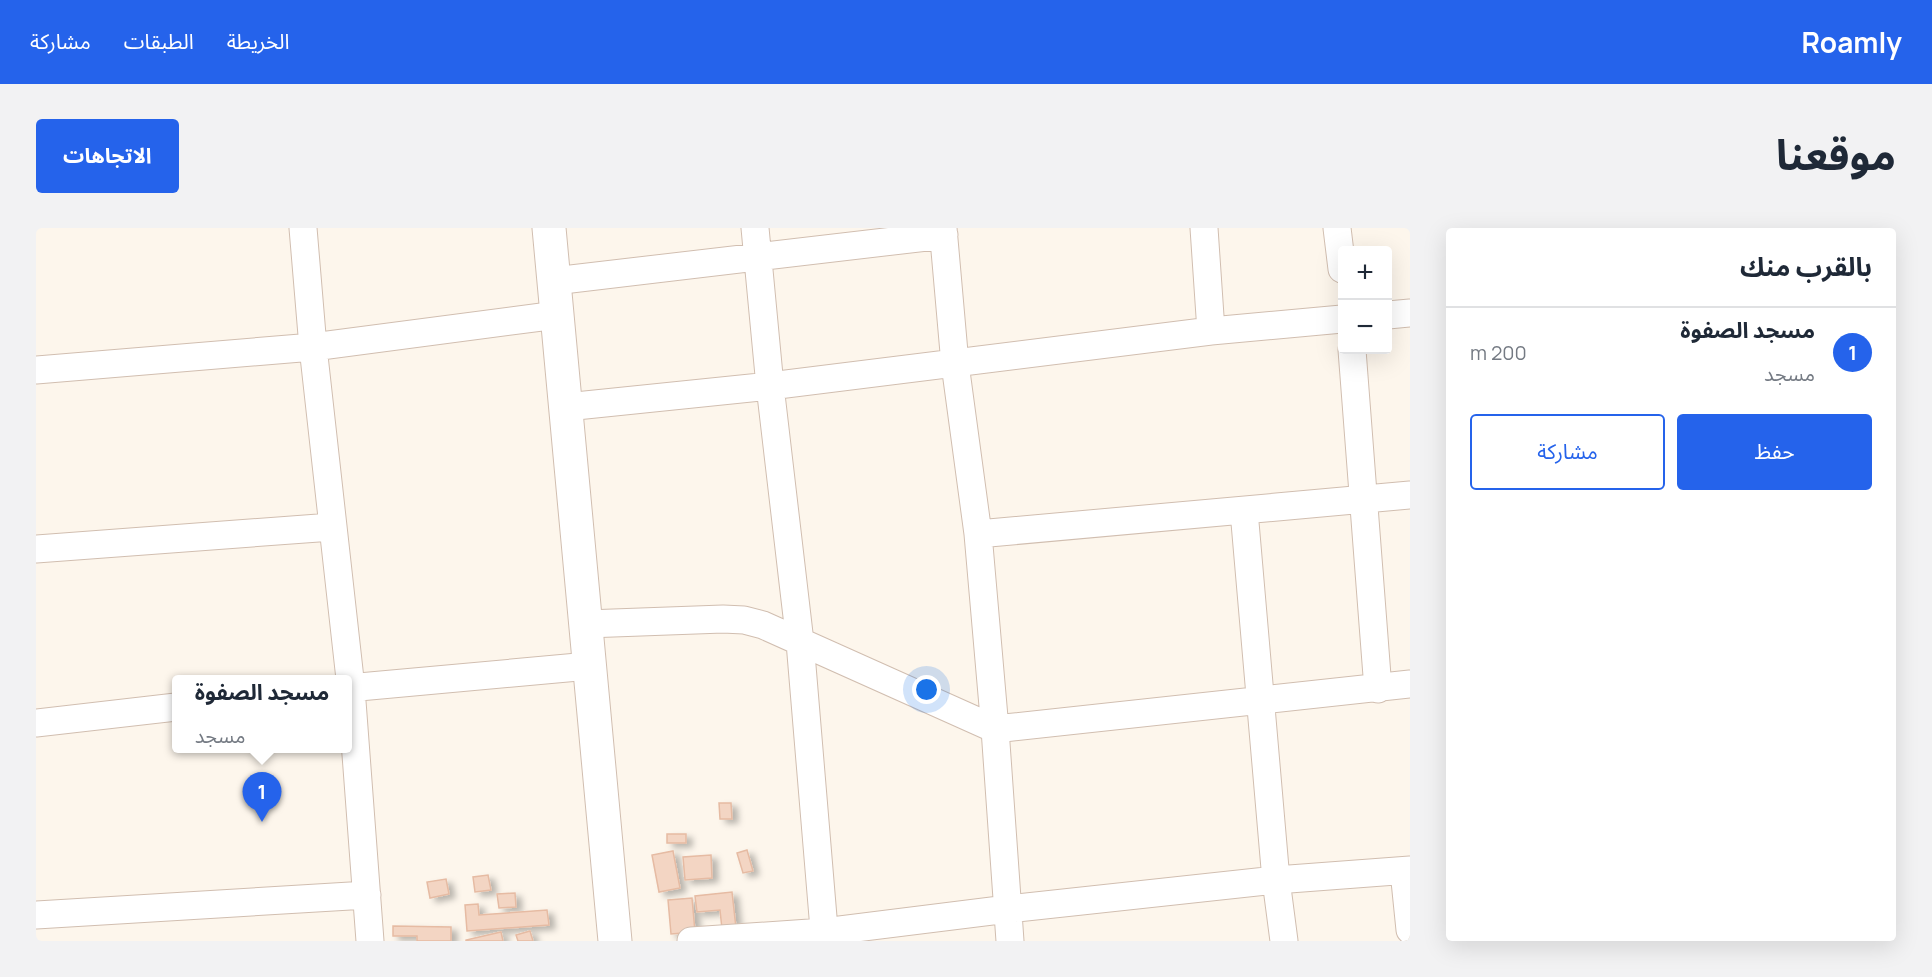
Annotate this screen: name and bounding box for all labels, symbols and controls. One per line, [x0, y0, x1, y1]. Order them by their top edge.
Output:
text: Roamly [1801, 23, 1902, 61]
text: مشاركة [30, 27, 91, 55]
text: الطبقات [124, 27, 194, 55]
text: الخريطة [227, 27, 290, 55]
button: الاتجاهات [36, 119, 179, 193]
text: موقعنا [1776, 125, 1896, 183]
map controls [1338, 246, 1392, 354]
button: + [1338, 246, 1392, 300]
text: بالقرب منك [1740, 248, 1872, 284]
button: − [1338, 300, 1392, 354]
text: مسجد الصفوة [1680, 315, 1815, 345]
text: 200 m [1470, 339, 1527, 366]
text: 1 [1848, 339, 1857, 366]
text: مسجد [1764, 360, 1815, 387]
button: مشاركة [1470, 414, 1665, 490]
button: حفظ [1677, 414, 1872, 490]
popup [172, 675, 352, 753]
your location [912, 675, 941, 704]
text: مسجد الصفوة [195, 677, 329, 707]
text: مسجد [195, 722, 246, 749]
pin: 1 [242, 772, 282, 822]

